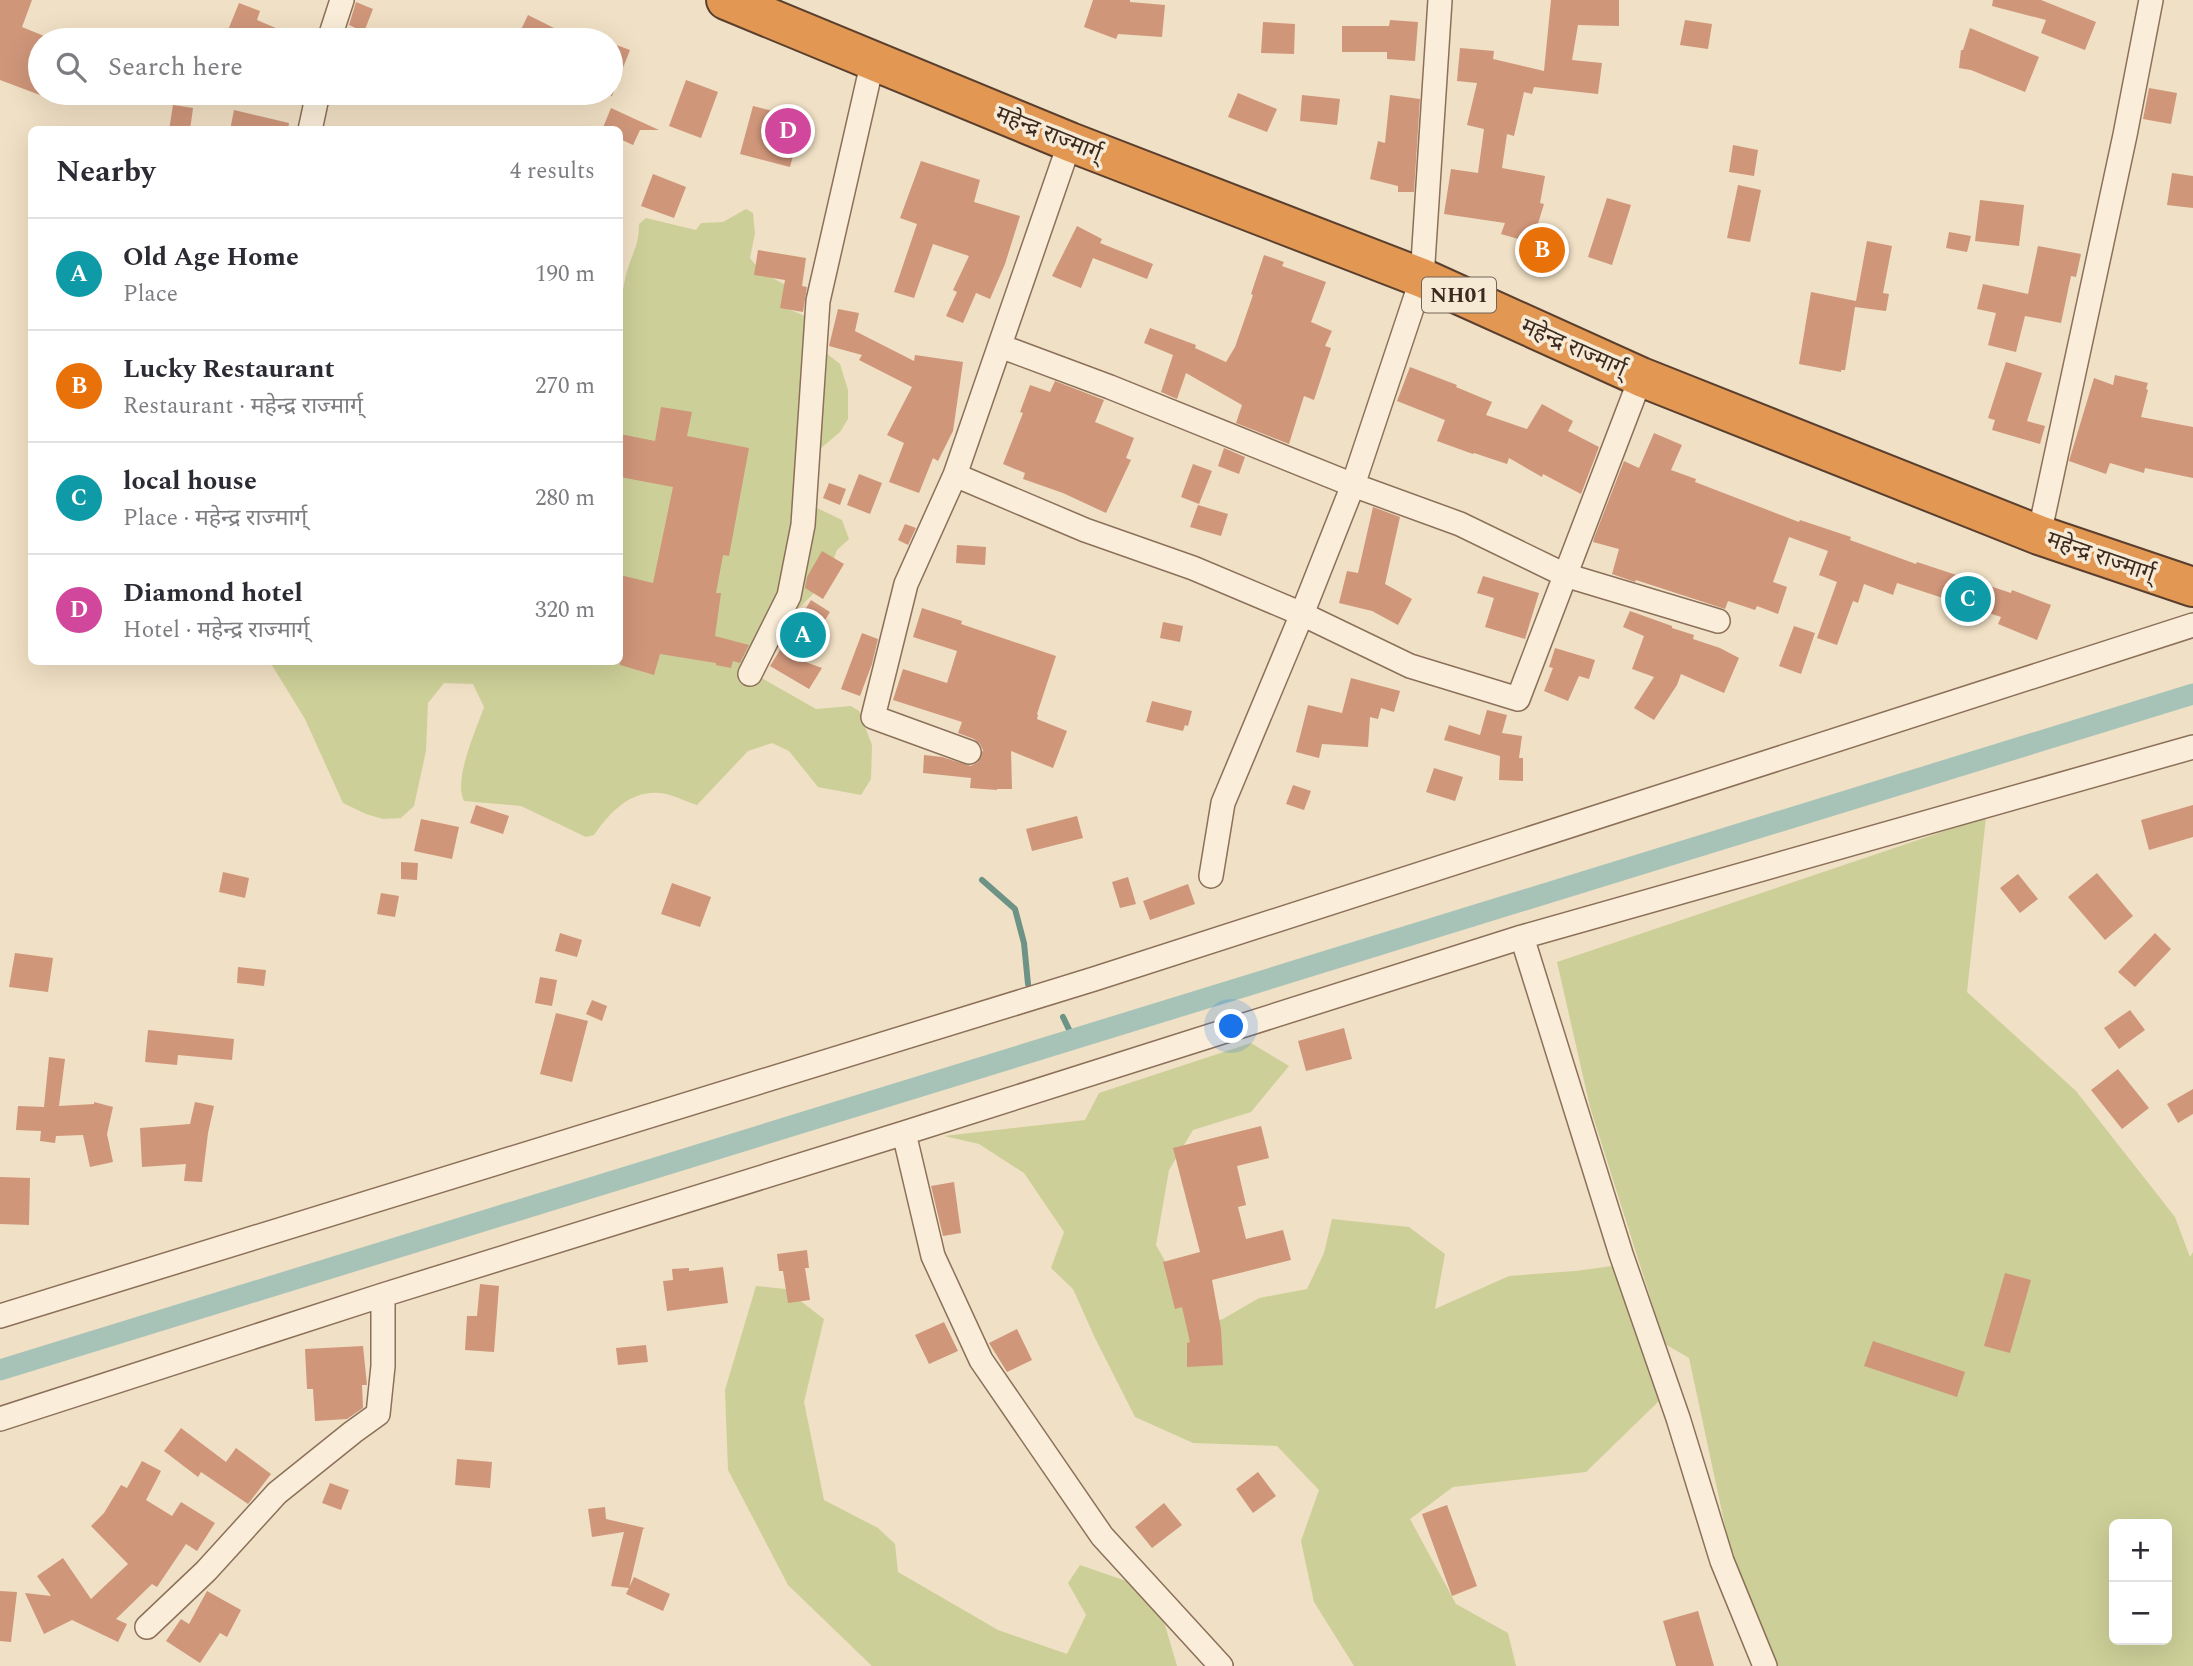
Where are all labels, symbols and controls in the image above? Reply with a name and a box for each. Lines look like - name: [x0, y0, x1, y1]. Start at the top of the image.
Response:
- search box: [28, 28, 623, 105]
- text: Search here: [108, 47, 243, 87]
- icon: search: [52, 48, 90, 86]
- street label: महेन्द्र राज्मार्ग्: [990, 97, 1111, 173]
- pin: D: [765, 105, 811, 157]
- text: Nearby: [56, 149, 155, 195]
- text: 4 results: [510, 154, 595, 189]
- pin: B: [1519, 224, 1565, 276]
- text: Old Age Home: [123, 237, 299, 277]
- text: A: [70, 257, 88, 292]
- text: 190 m: [535, 257, 595, 292]
- text: Place: [123, 277, 178, 312]
- road number: NH01: [1422, 278, 1496, 312]
- street label: महेन्द्र राज्मार्ग्: [1515, 310, 1635, 389]
- text: Lucky Restaurant: [123, 349, 335, 389]
- text: B: [71, 369, 87, 404]
- text: 270 m: [535, 369, 595, 404]
- text: Restaurant · महेन्द्र राज्मार्ग्: [123, 389, 363, 424]
- text: local house: [123, 461, 257, 501]
- text: C: [71, 481, 87, 516]
- text: 280 m: [535, 481, 595, 516]
- text: Place · महेन्द्र राज्मार्ग्: [123, 501, 307, 536]
- street label: महेन्द्र राज्मार्ग्: [2042, 523, 2163, 594]
- text: Diamond hotel: [123, 573, 303, 613]
- pin: C: [1945, 573, 1991, 625]
- text: D: [70, 593, 88, 628]
- text: 320 m: [535, 593, 595, 628]
- pin: A: [780, 609, 826, 661]
- text: Hotel · महेन्द्र राज्मार्ग्: [123, 613, 310, 648]
- your location: [1214, 1009, 1248, 1043]
- map controls: [2109, 1519, 2172, 1645]
- button: +: [2109, 1519, 2172, 1582]
- button: −: [2109, 1582, 2172, 1645]

